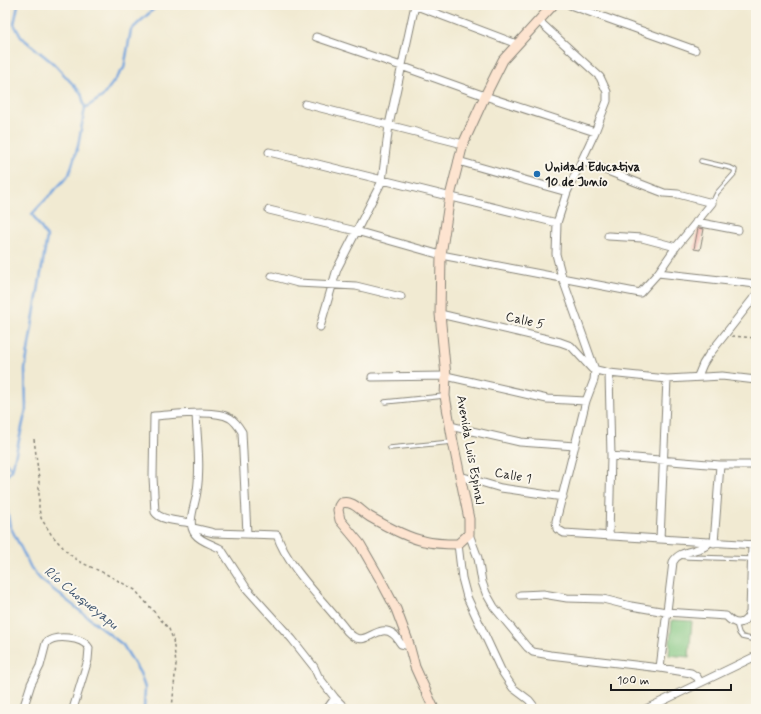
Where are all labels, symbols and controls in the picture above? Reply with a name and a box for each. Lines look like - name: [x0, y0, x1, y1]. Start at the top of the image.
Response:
- place label: Unidad Educativa 10 de Junio: [545, 159, 640, 191]
- marker: Unidad Educativa 10 de Junio: [532, 169, 542, 179]
- street label: Calle 5: [504, 308, 546, 334]
- street label: Avenida Luis Espinal: [452, 394, 488, 506]
- street label: Calle 1: [493, 464, 533, 488]
- water label: Río Choqueyapu: [40, 562, 122, 634]
- scale bar: [611, 666, 731, 692]
- text: 100 m: [617, 673, 649, 689]

